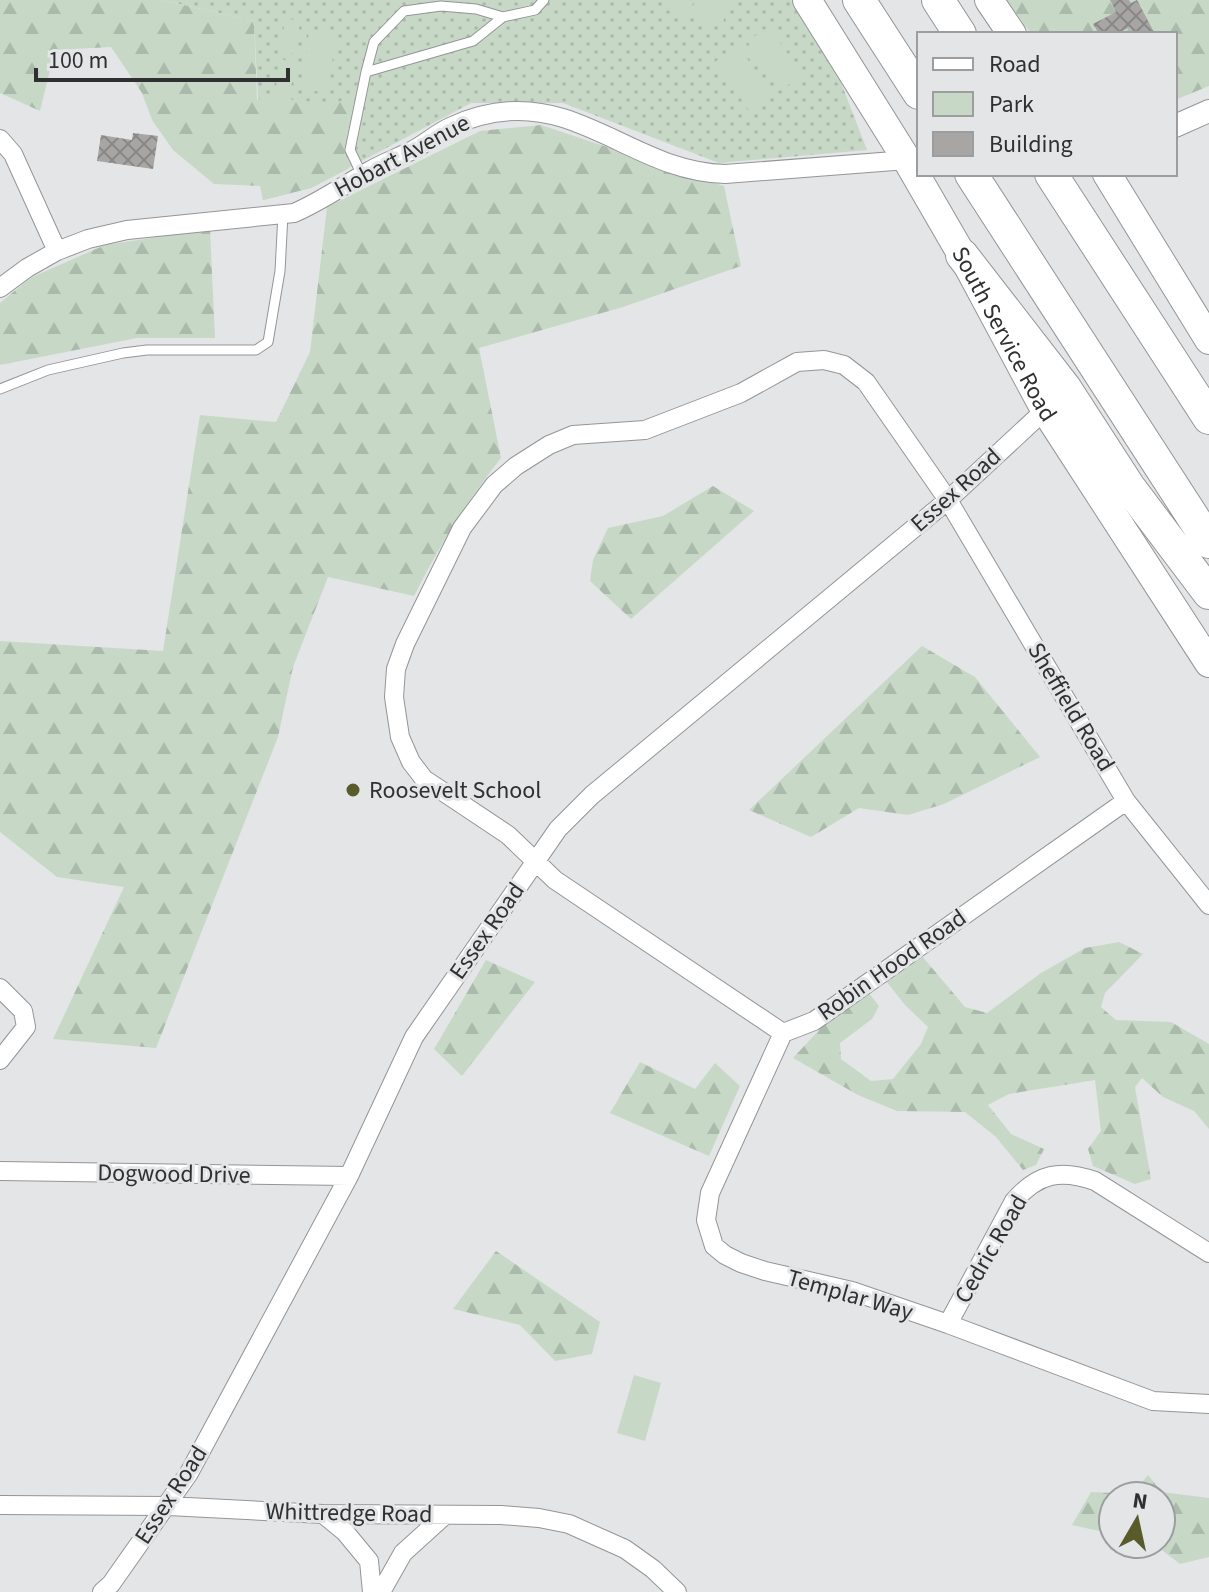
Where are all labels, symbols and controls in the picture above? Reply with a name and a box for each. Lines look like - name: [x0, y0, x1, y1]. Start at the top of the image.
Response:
- scale bar: [36, 32, 288, 82]
- legend: [917, 32, 1177, 176]
- text: 100 m: [48, 43, 108, 78]
- text: Road: [989, 47, 1041, 82]
- text: Park: [989, 87, 1034, 122]
- street label: Hobart Avenue: [328, 106, 476, 206]
- text: Building: [989, 127, 1073, 162]
- street label: South Service Road: [943, 240, 1066, 429]
- street label: Essex Road: [903, 440, 1009, 540]
- street label: Sheffield Road: [1019, 636, 1123, 778]
- place label: Roosevelt School: [369, 773, 541, 808]
- marker: Roosevelt School: [344, 781, 362, 799]
- street label: Essex Road: [441, 875, 533, 987]
- street label: Robin Hood Road: [810, 901, 974, 1029]
- street label: Dogwood Drive: [97, 1155, 251, 1193]
- street label: Cedric Road: [946, 1188, 1036, 1310]
- street label: Templar Way: [783, 1260, 917, 1330]
- street label: Essex Road: [126, 1439, 216, 1551]
- north arrow: [1097, 1480, 1177, 1560]
- text: N: [1130, 1484, 1150, 1518]
- street label: Whittredge Road: [265, 1494, 433, 1532]

